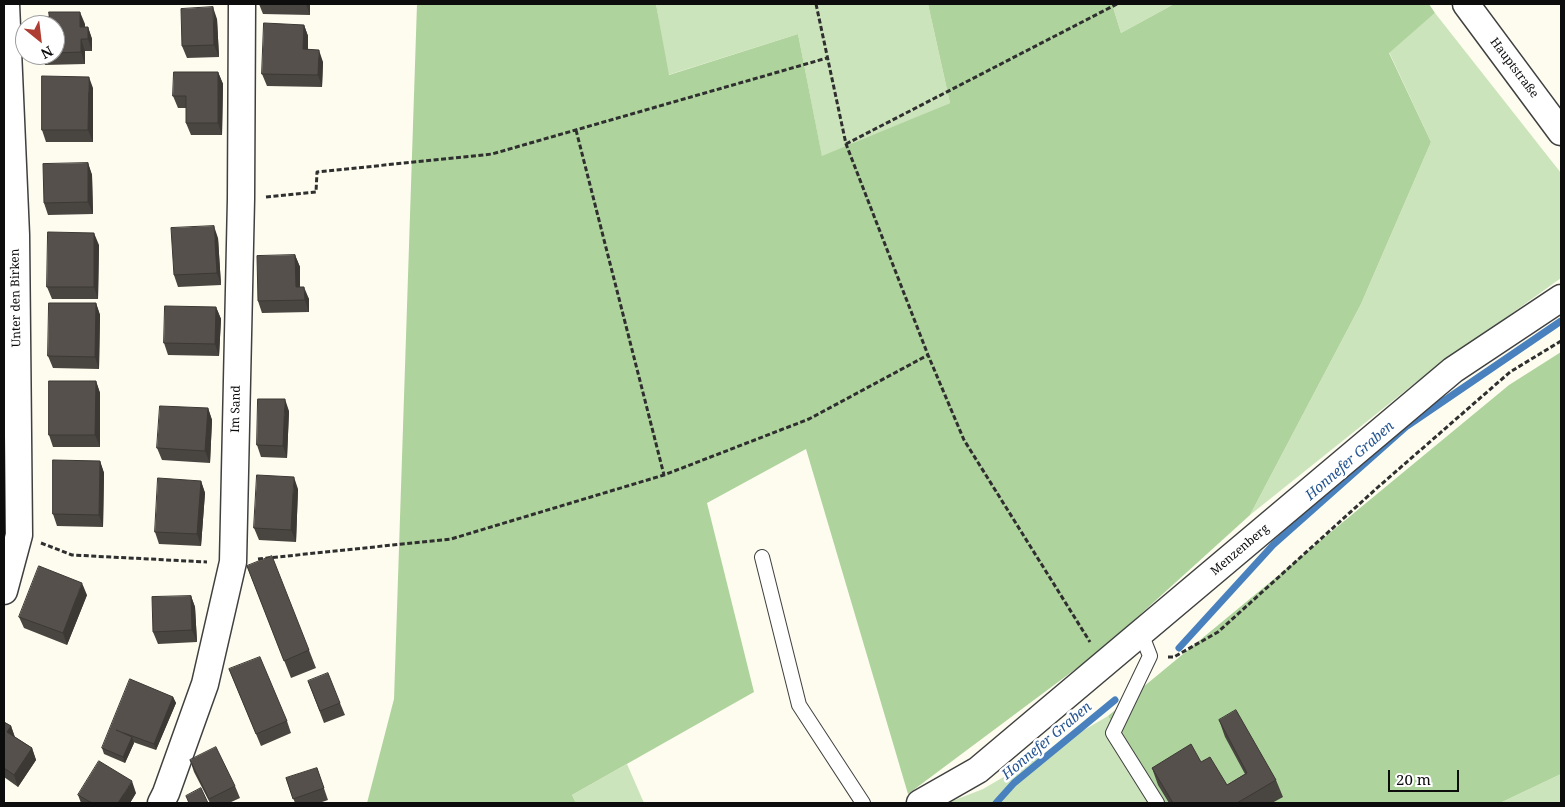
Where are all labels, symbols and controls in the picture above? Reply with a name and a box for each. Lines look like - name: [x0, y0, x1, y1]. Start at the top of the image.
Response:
- north arrow: [15, 15, 65, 65]
- street label: Hauptstraße: [1487, 35, 1541, 101]
- text: N: [38, 42, 56, 64]
- street label: Unter den Birken: [8, 249, 24, 347]
- street label: Im Sand: [228, 385, 244, 433]
- water label: Honnefer Graben: [1302, 418, 1398, 504]
- street label: Menzenberg: [1208, 521, 1272, 579]
- water label: Honnefer Graben: [999, 699, 1095, 783]
- scale bar: [1390, 760, 1461, 792]
- text: 20 m: [1396, 769, 1431, 789]

